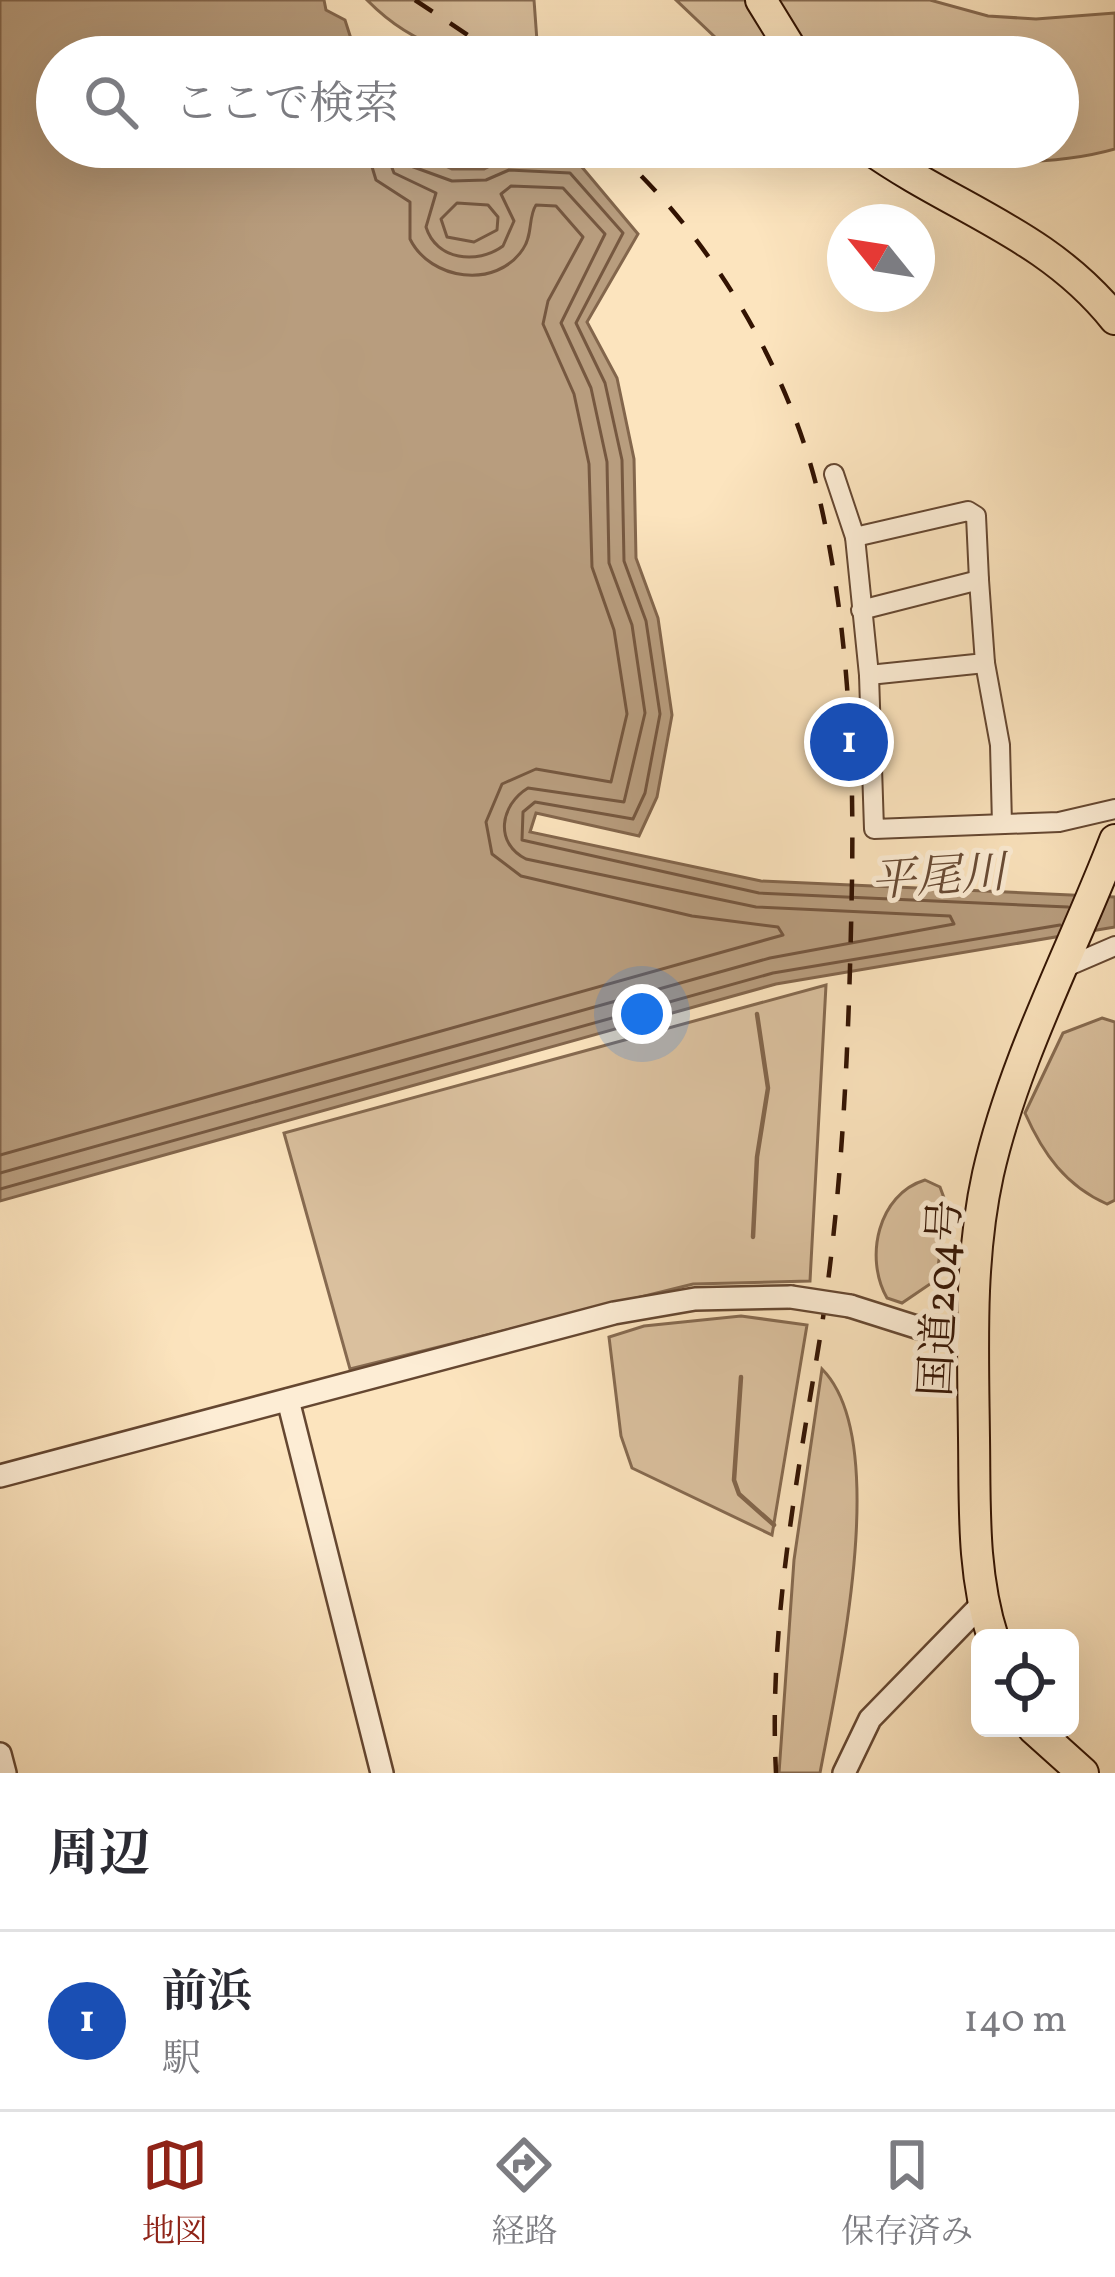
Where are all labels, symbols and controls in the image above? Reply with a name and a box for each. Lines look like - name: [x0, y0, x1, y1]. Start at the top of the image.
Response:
- search box: [36, 36, 1079, 168]
- icon: search: [78, 69, 144, 135]
- text: ここで検索: [174, 75, 399, 138]
- north arrow: [827, 204, 935, 312]
- pin: 1: [810, 697, 888, 787]
- water label: 平尾川: [869, 843, 1013, 916]
- your location: [612, 984, 672, 1044]
- street label: 国道204号: [909, 1198, 978, 1398]
- map controls: [971, 1629, 1079, 1737]
- button: locate: [971, 1629, 1079, 1737]
- text: 周辺: [48, 1821, 150, 1892]
- text: 前浜: [162, 1963, 252, 2026]
- text: 1: [79, 1994, 95, 2048]
- text: 140 m: [964, 1994, 1067, 2048]
- text: 駅: [162, 2034, 201, 2088]
- tab: 地図: [142, 2132, 208, 2257]
- tab: 経路: [491, 2132, 557, 2257]
- tab: 保存済み: [841, 2132, 973, 2257]

